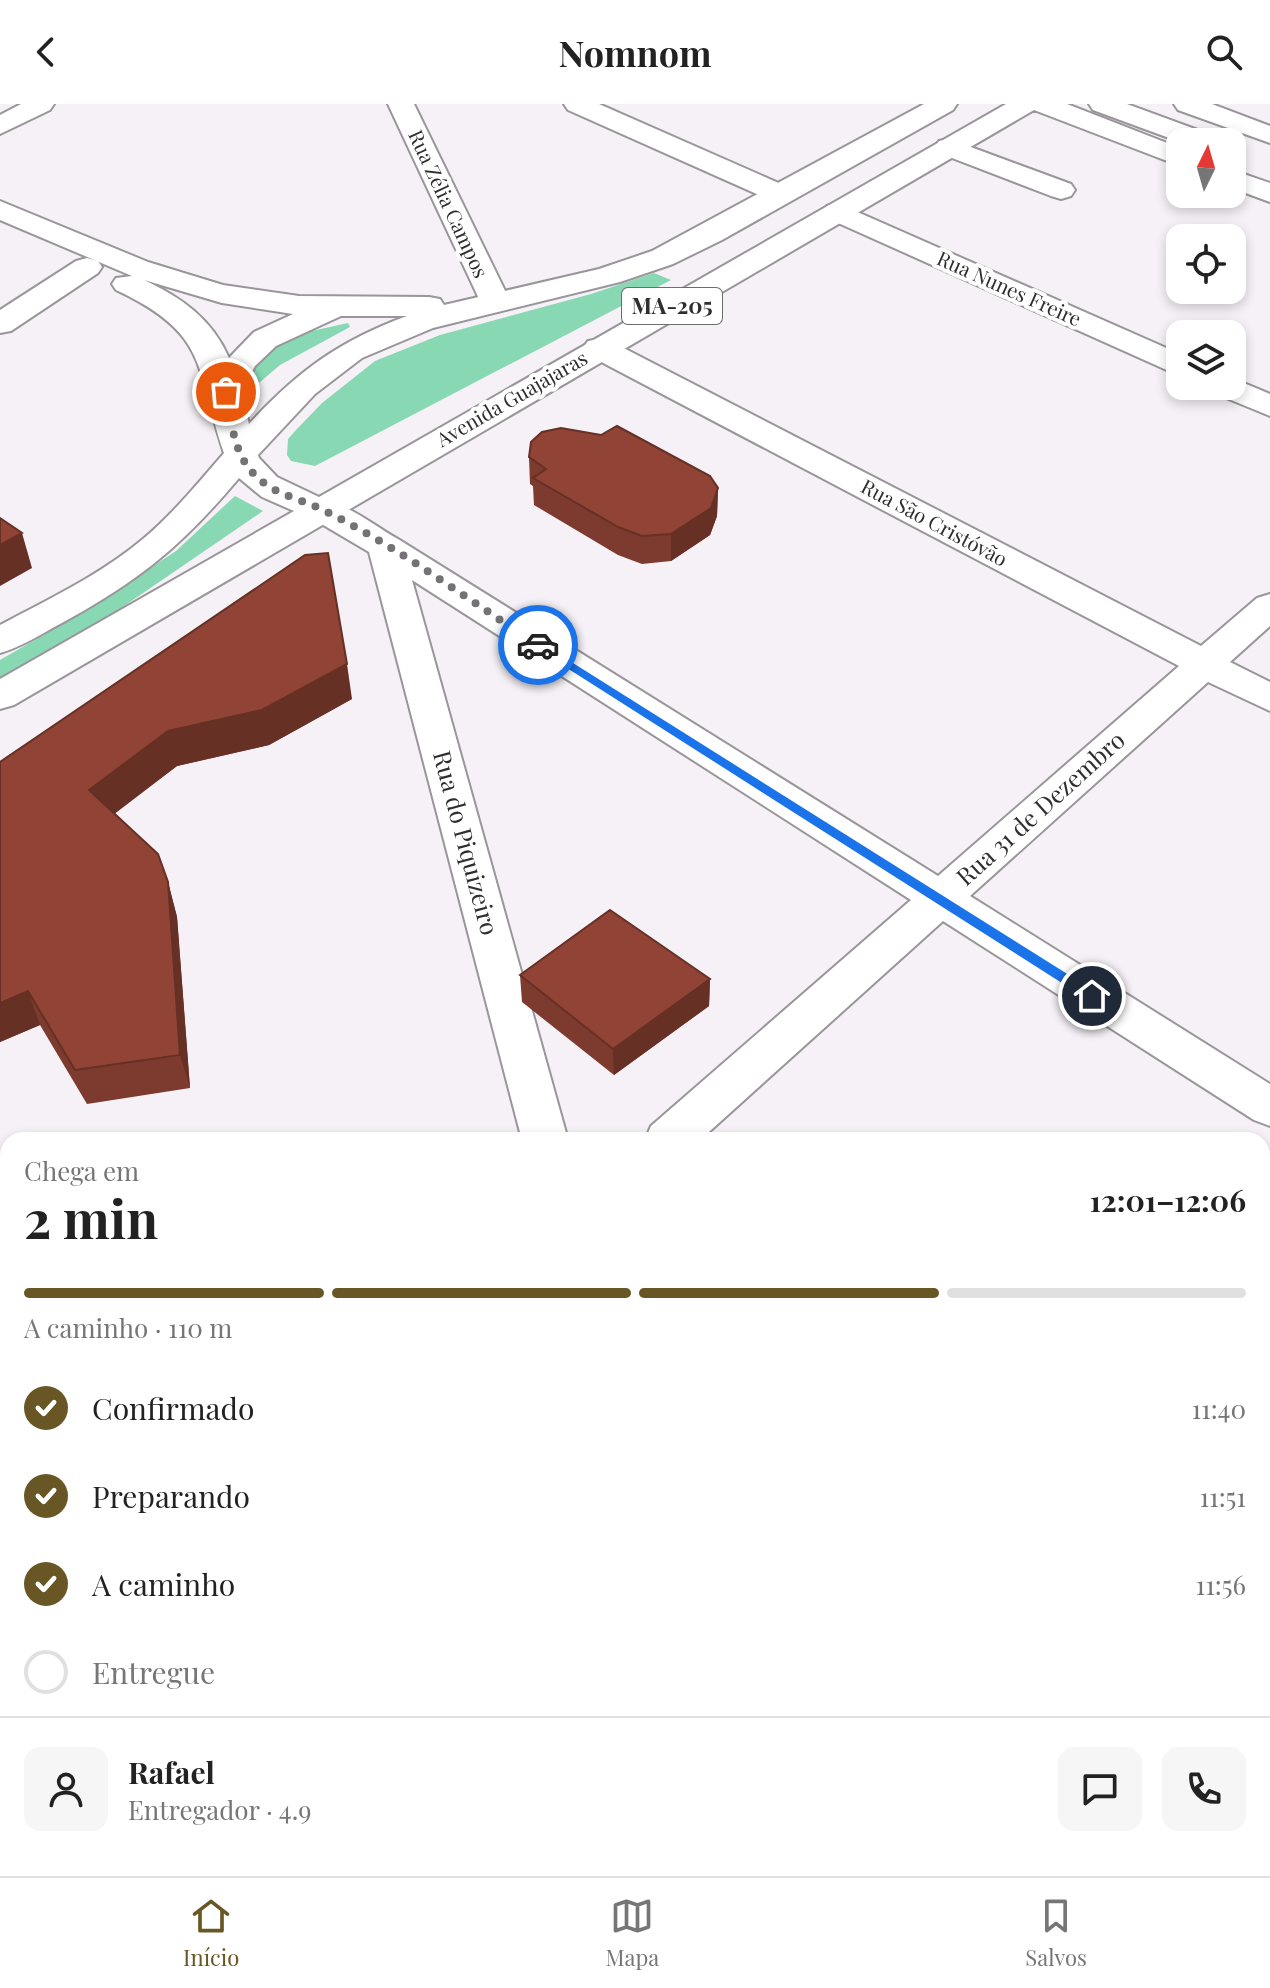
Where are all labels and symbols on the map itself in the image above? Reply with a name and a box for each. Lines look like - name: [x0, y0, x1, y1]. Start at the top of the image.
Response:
- street label: Rua Zélia Campos: [403, 125, 496, 282]
- north arrow: [1166, 128, 1246, 208]
- street label: Rua Nunes Freire: [933, 244, 1086, 332]
- road number: MA-205: [622, 288, 722, 324]
- street label: Avenida Guajajaras: [430, 343, 592, 453]
- pin: [192, 358, 260, 426]
- street label: Rua São Cristóvão: [857, 472, 1013, 572]
- courier: [498, 605, 578, 685]
- street label: Rua 31 de Dezembro: [949, 723, 1131, 892]
- street label: Rua do Piquizeiro: [427, 747, 507, 938]
- pin: [1058, 962, 1126, 1030]

